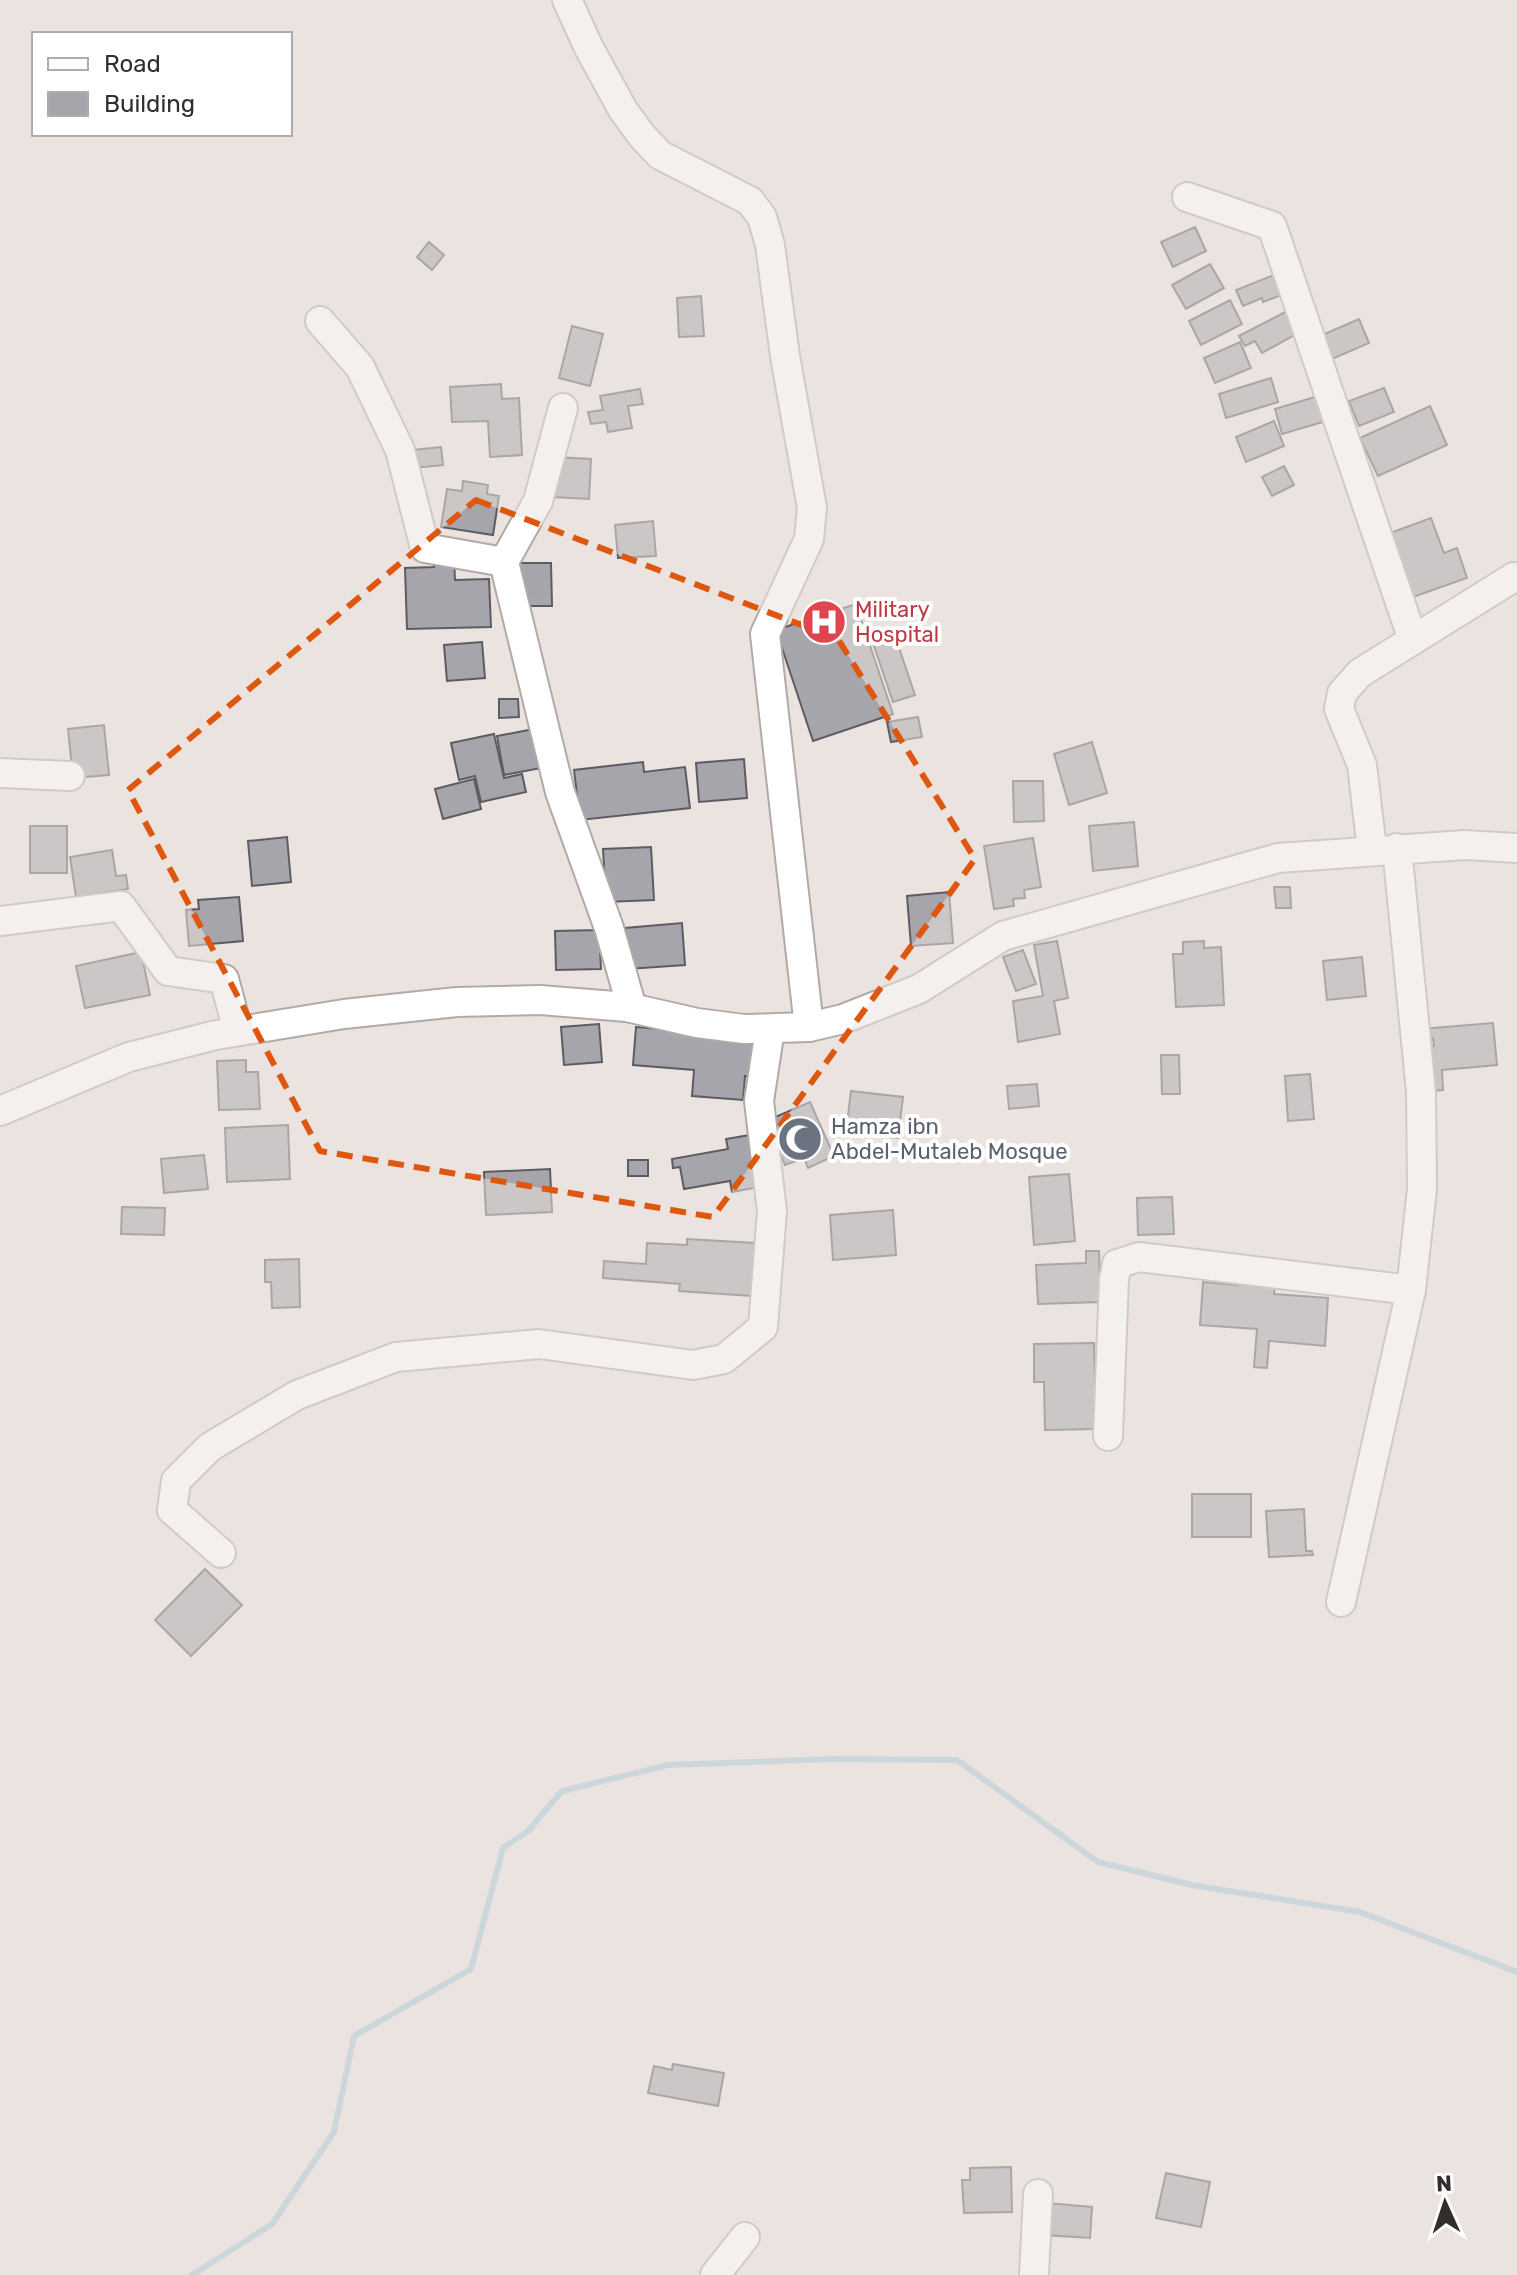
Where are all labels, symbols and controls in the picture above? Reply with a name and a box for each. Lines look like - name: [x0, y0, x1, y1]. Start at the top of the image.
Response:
- legend: [32, 32, 292, 136]
- text: Road: [104, 50, 161, 78]
- text: Building: [104, 90, 195, 118]
- place label: Military Hospital: [855, 596, 939, 648]
- hospital icon: Military Hospital: [800, 598, 848, 646]
- place label: Hamza ibn Abdel-Mutaleb Mosque: [831, 1113, 1068, 1165]
- mosque icon: Hamza ibn Abdel-Mutaleb Mosque: [776, 1115, 824, 1163]
- north arrow: [1405, 2163, 1485, 2243]
- text: N: [1435, 2170, 1453, 2197]

